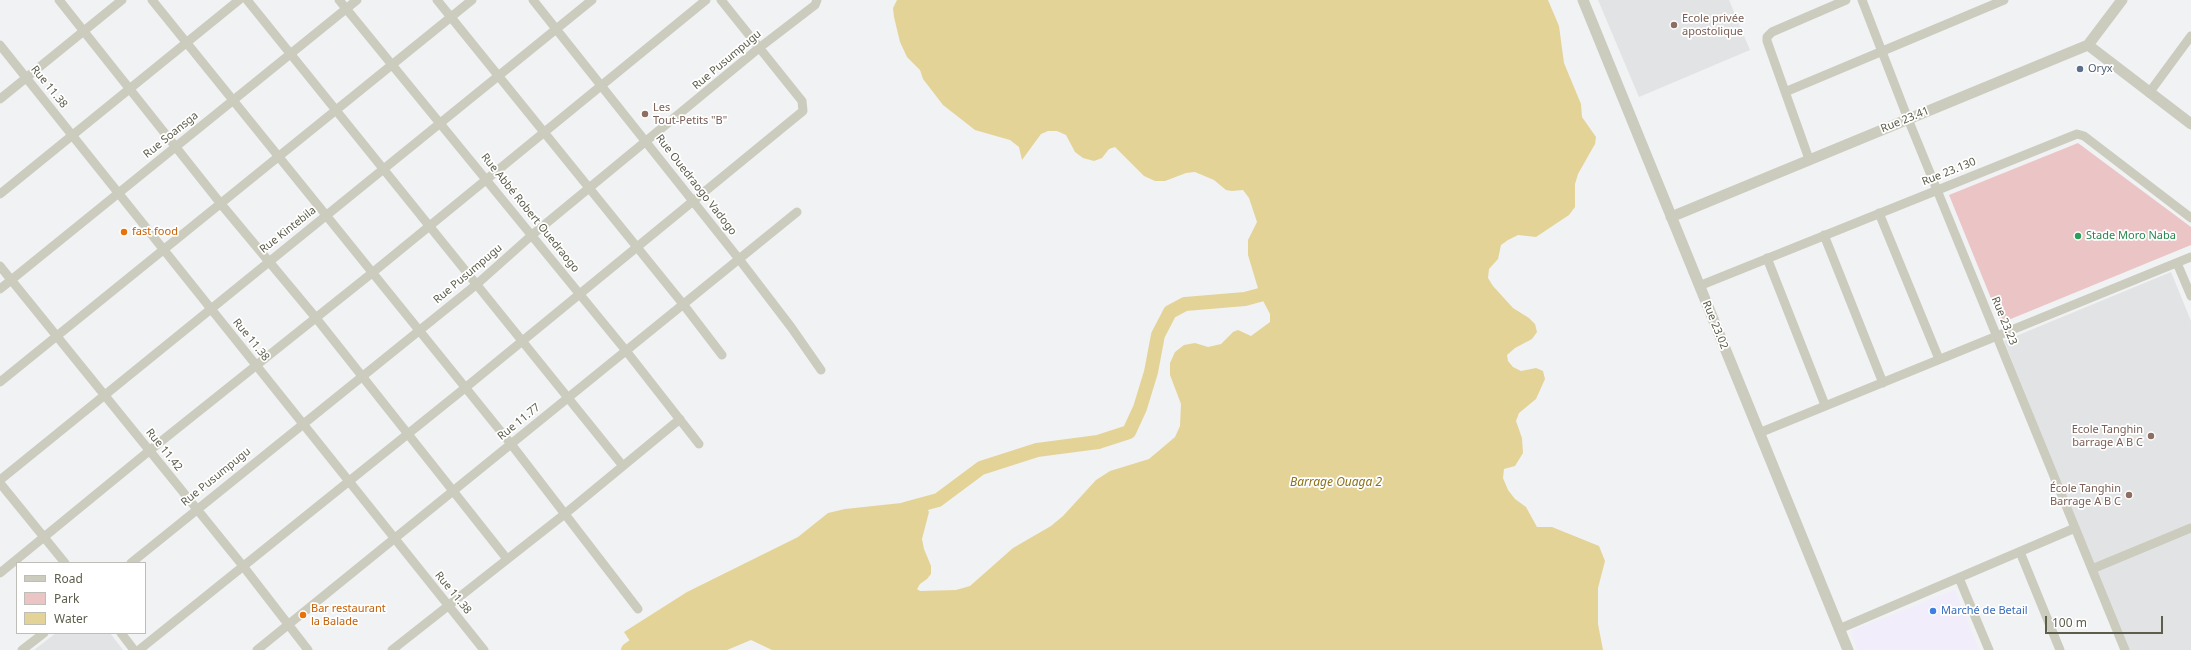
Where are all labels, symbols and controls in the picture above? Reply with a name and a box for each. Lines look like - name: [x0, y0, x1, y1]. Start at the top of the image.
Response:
- place label: Ecole privée apostolique: [1682, 12, 1744, 38]
- marker: Ecole privée apostolique: [1669, 20, 1679, 30]
- street label: Rue Pusumpugu: [690, 27, 764, 93]
- place label: Oryx: [2088, 62, 2113, 76]
- street label: Rue 11.38: [28, 63, 70, 111]
- marker: Oryx: [2075, 64, 2085, 74]
- place label: Les Tout-Petits "B": [653, 101, 727, 127]
- street label: Rue 23.41: [1879, 104, 1931, 136]
- street label: Rue Soansga: [141, 109, 201, 161]
- marker: Les Tout-Petits "B": [640, 109, 650, 119]
- street label: Rue Ouedraogo Vadogo: [653, 132, 739, 238]
- street label: Rue Abbé Robert Ouedraogo: [478, 151, 582, 275]
- street label: Rue 23.130: [1920, 155, 1978, 189]
- street label: Rue Kintebila: [257, 204, 319, 256]
- place label: fast food: [132, 225, 178, 239]
- marker: fast food: [119, 227, 129, 237]
- place label: Stade Moro Naba: [2086, 229, 2176, 243]
- marker: Stade Moro Naba: [2073, 231, 2083, 241]
- street label: Rue Pusumpugu: [431, 241, 505, 307]
- street label: Rue 23.23: [1988, 295, 2020, 347]
- street label: Rue 23.02: [1699, 299, 1731, 351]
- street label: Rue 11.38: [230, 316, 272, 364]
- street label: Rue 11.77: [495, 401, 543, 443]
- place label: Ecole Tanghin barrage A B C: [2072, 423, 2143, 449]
- street label: Rue 11.42: [143, 426, 185, 474]
- marker: Ecole Tanghin barrage A B C: [2146, 431, 2156, 441]
- street label: Rue Pusumpugu: [179, 445, 253, 509]
- water label: Barrage Ouaga 2: [1290, 476, 1382, 490]
- place label: École Tanghin Barrage A B C: [2050, 482, 2121, 508]
- marker: École Tanghin Barrage A B C: [2124, 490, 2134, 500]
- legend: [16, 562, 146, 634]
- street label: Rue 11.38: [432, 569, 474, 617]
- text: Road: [54, 570, 83, 587]
- text: Park: [54, 590, 79, 607]
- place label: Bar restaurant la Balade: [311, 602, 386, 628]
- place label: Marché de Betail: [1941, 604, 2028, 618]
- marker: Marché de Betail: [1928, 606, 1938, 616]
- scale bar: [2047, 608, 2165, 634]
- text: Water: [54, 610, 88, 627]
- marker: Bar restaurant la Balade: [298, 610, 308, 620]
- text: 100 m: [2052, 614, 2087, 631]

